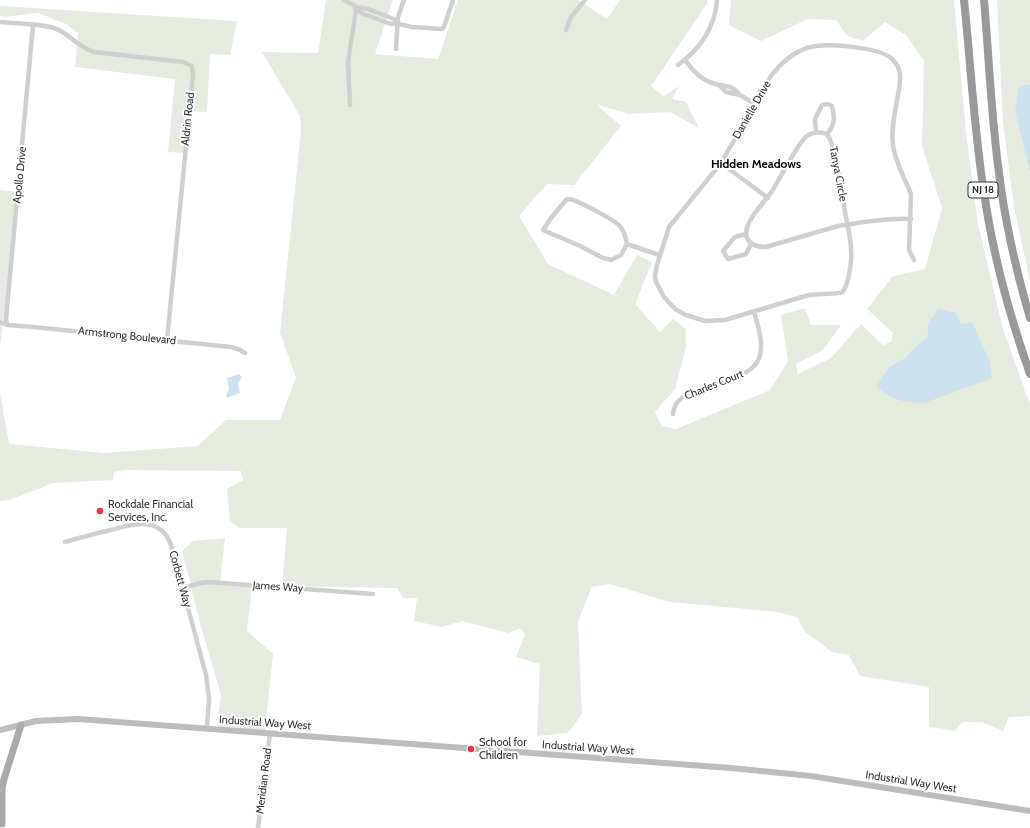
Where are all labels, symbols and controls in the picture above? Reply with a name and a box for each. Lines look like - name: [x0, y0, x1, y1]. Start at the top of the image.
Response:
- street label: Danielle Drive: [730, 78, 774, 142]
- street label: Aldrin Road: [179, 92, 197, 146]
- street label: Tanya Circle: [826, 145, 850, 203]
- street label: Apollo Drive: [10, 146, 30, 204]
- district label: Hidden Meadows: [711, 157, 801, 171]
- road number: NJ 18: [968, 182, 998, 198]
- street label: Armstrong Boulevard: [77, 324, 177, 348]
- street label: Charles Court: [683, 367, 745, 403]
- place label: Rockdale Financial Services, Inc.: [108, 498, 193, 524]
- marker: Rockdale Financial Services, Inc.: [95, 506, 105, 516]
- street label: Corbett Way: [166, 549, 194, 609]
- street label: James Way: [252, 579, 304, 595]
- street label: Industrial Way West: [219, 713, 311, 733]
- place label: School for Children: [479, 736, 527, 762]
- street label: Industrial Way West: [542, 738, 634, 758]
- marker: School for Children: [466, 744, 476, 754]
- street label: Meridian Road: [253, 747, 275, 815]
- street label: Industrial Way West: [864, 768, 958, 796]

